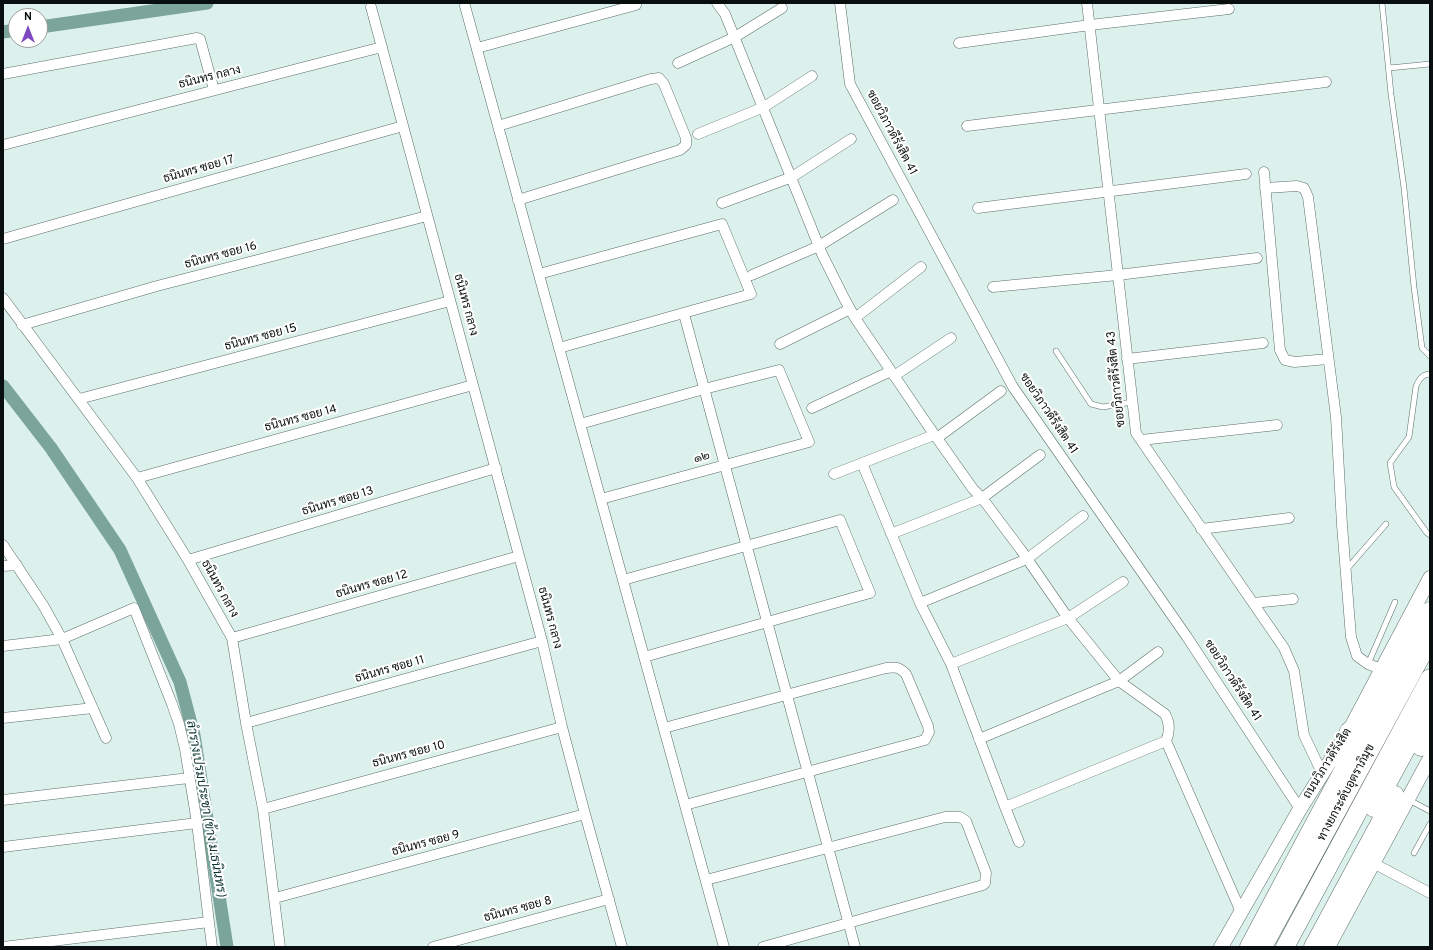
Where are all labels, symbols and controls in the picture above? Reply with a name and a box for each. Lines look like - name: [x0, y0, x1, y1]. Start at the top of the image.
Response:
- north arrow: [8, 8, 48, 48]
- text: N: [24, 10, 32, 24]
- street label: ธนินทร กลาง: [177, 63, 243, 93]
- street label: ซอยวิภาวดีรังสิต 41: [863, 88, 919, 178]
- street label: ธนินทร ซอย 17: [162, 153, 236, 187]
- street label: ธนินทร ซอย 16: [183, 239, 259, 273]
- street label: ธนินทร กลาง: [450, 272, 480, 338]
- street label: ธนินทร ซอย 15: [223, 321, 299, 355]
- street label: ซอยวิภาวดีรังสิต 43: [1105, 330, 1129, 428]
- street label: ซอยวิภาวดีรังสิต 41: [1016, 371, 1080, 457]
- street label: ธนินทร ซอย 14: [263, 402, 339, 436]
- street label: ๑๒: [692, 449, 712, 467]
- street label: ธนินทร ซอย 13: [300, 484, 376, 520]
- street label: ธนินทร กลาง: [197, 558, 241, 620]
- street label: ธนินทร ซอย 12: [334, 568, 410, 602]
- street label: ธนินทร กลาง: [534, 585, 564, 651]
- street label: ซอยวิภาวดีรังสิต 41: [1200, 638, 1264, 724]
- street label: ธนินทร ซอย 11: [354, 653, 426, 687]
- water label: ลำรางเปรมประชา (ข้าง ม.ธนินทร): [182, 719, 228, 899]
- street label: ถนนวิภาวดีรังสิต: [1301, 726, 1355, 802]
- street label: ธนินทร ซอย 10: [371, 738, 447, 772]
- street label: ทางยกระดับอุตราภิมุข: [1315, 742, 1379, 844]
- street label: ธนินทร ซอย 9: [391, 828, 461, 860]
- street label: ธนินทร ซอย 8: [482, 894, 554, 926]

